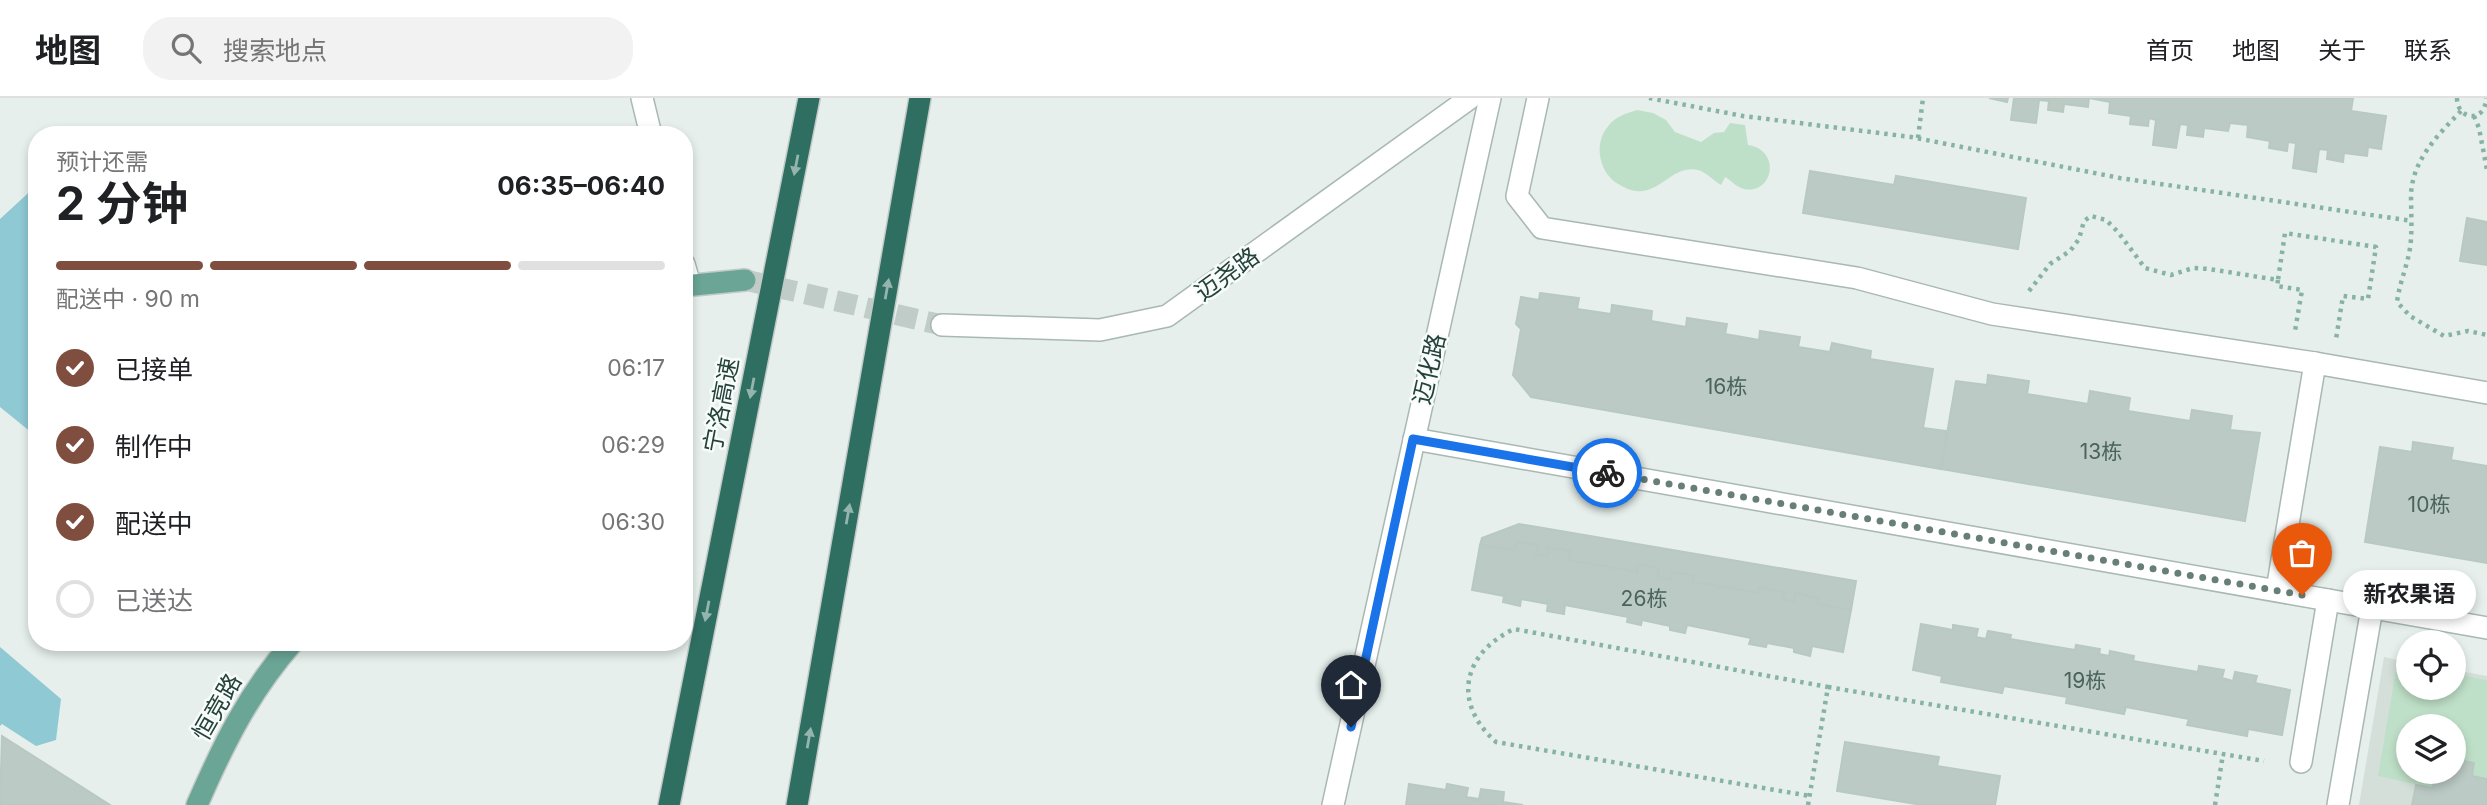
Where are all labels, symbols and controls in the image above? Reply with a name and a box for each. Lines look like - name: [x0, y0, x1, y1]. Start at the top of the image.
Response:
- search box: [143, 17, 633, 80]
- icon: search: [167, 29, 205, 67]
- text: 地图: [35, 30, 101, 70]
- text: 搜索地点: [223, 35, 327, 66]
- text: 首页: [2146, 36, 2194, 65]
- text: 地图: [2232, 36, 2280, 65]
- text: 关于: [2318, 36, 2366, 65]
- text: 联系: [2404, 36, 2452, 65]
- text: 预计还需: [56, 148, 148, 176]
- one-way arrow: [790, 154, 801, 176]
- text: 06:35–06:40: [497, 170, 665, 201]
- text: 2 分钟: [56, 175, 188, 231]
- street label: 迈尧路: [1189, 241, 1265, 307]
- one-way arrow: [882, 278, 893, 300]
- text: 配送中 · 90 m: [56, 285, 200, 313]
- street label: 迈化路: [1407, 331, 1451, 407]
- icon: check: [56, 349, 94, 387]
- text: 已接单: [115, 354, 193, 385]
- text: 06:17: [607, 354, 665, 382]
- street label: 宁洛高速: [698, 355, 744, 455]
- house number: 16栋: [1705, 374, 1747, 399]
- one-way arrow: [746, 377, 757, 399]
- icon: check: [56, 426, 94, 464]
- text: 制作中: [115, 431, 193, 462]
- text: 06:29: [601, 431, 665, 459]
- courier: [1572, 438, 1642, 508]
- house number: 13栋: [2080, 439, 2122, 464]
- icon: bike: [1588, 454, 1626, 492]
- house number: 10栋: [2408, 492, 2450, 517]
- icon: check: [56, 503, 94, 541]
- one-way arrow: [843, 503, 854, 525]
- text: 配送中: [115, 508, 193, 539]
- text: 06:30: [601, 508, 665, 536]
- pin: [2272, 523, 2332, 595]
- icon: bag: [2283, 534, 2321, 572]
- callout: 新农果语: [2344, 570, 2477, 620]
- text: 新农果语: [2364, 580, 2456, 608]
- text: 已送达: [115, 585, 193, 616]
- house number: 26栋: [1621, 586, 1667, 611]
- one-way arrow: [702, 600, 713, 622]
- map controls: [2396, 630, 2466, 784]
- button: locate: [2396, 630, 2466, 700]
- pin: [1321, 655, 1381, 727]
- icon: home: [1332, 666, 1370, 704]
- house number: 19栋: [2064, 668, 2106, 693]
- street label: 恒竞路: [186, 669, 248, 745]
- button: layers: [2396, 714, 2466, 784]
- one-way arrow: [804, 727, 815, 749]

